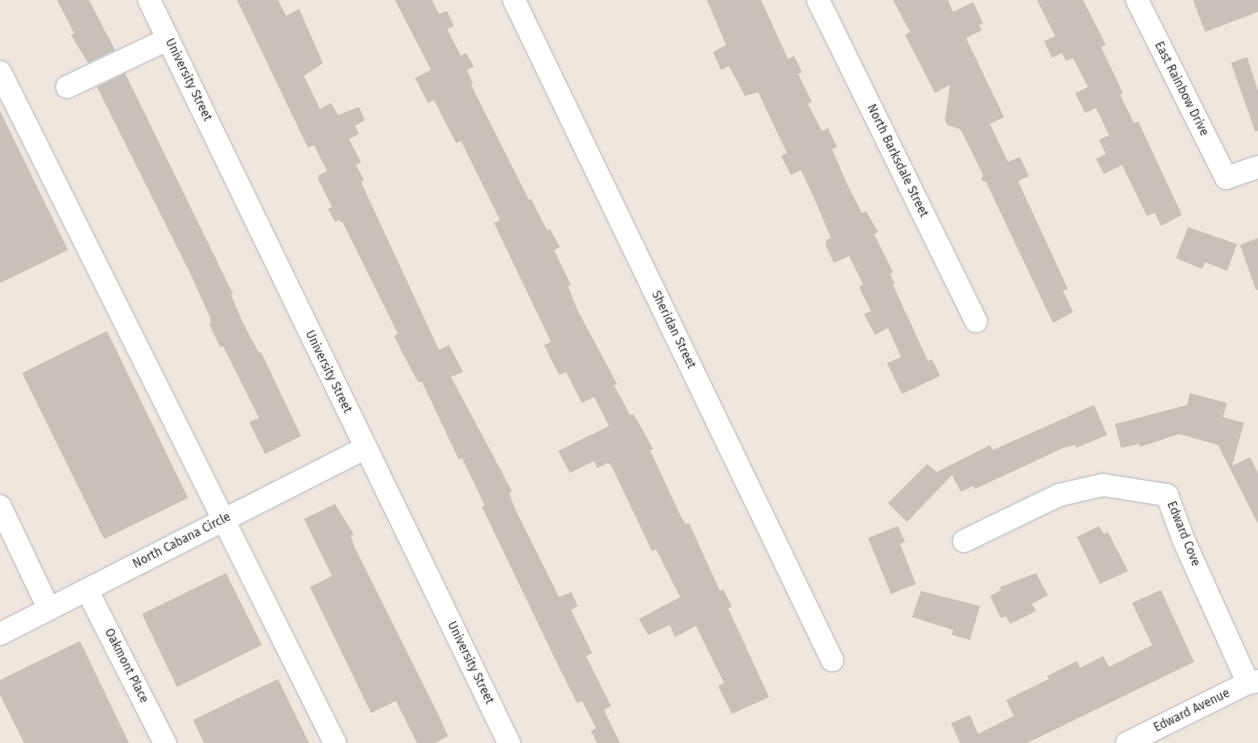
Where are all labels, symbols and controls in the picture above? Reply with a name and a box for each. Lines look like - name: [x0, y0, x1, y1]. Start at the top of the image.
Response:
- street label: University Street: [162, 36, 214, 124]
- street label: East Rainbow Drive: [1151, 39, 1211, 139]
- street label: North Barksdale Street: [863, 102, 931, 220]
- street label: Sheridan Street: [648, 289, 698, 371]
- street label: University Street: [302, 328, 354, 416]
- street label: Edward Cove: [1163, 499, 1203, 569]
- street label: North Cabana Circle: [131, 510, 233, 572]
- street label: University Street: [444, 619, 496, 707]
- street label: Oakmont Place: [101, 626, 151, 706]
- street label: Edward Avenue: [1152, 686, 1232, 736]

